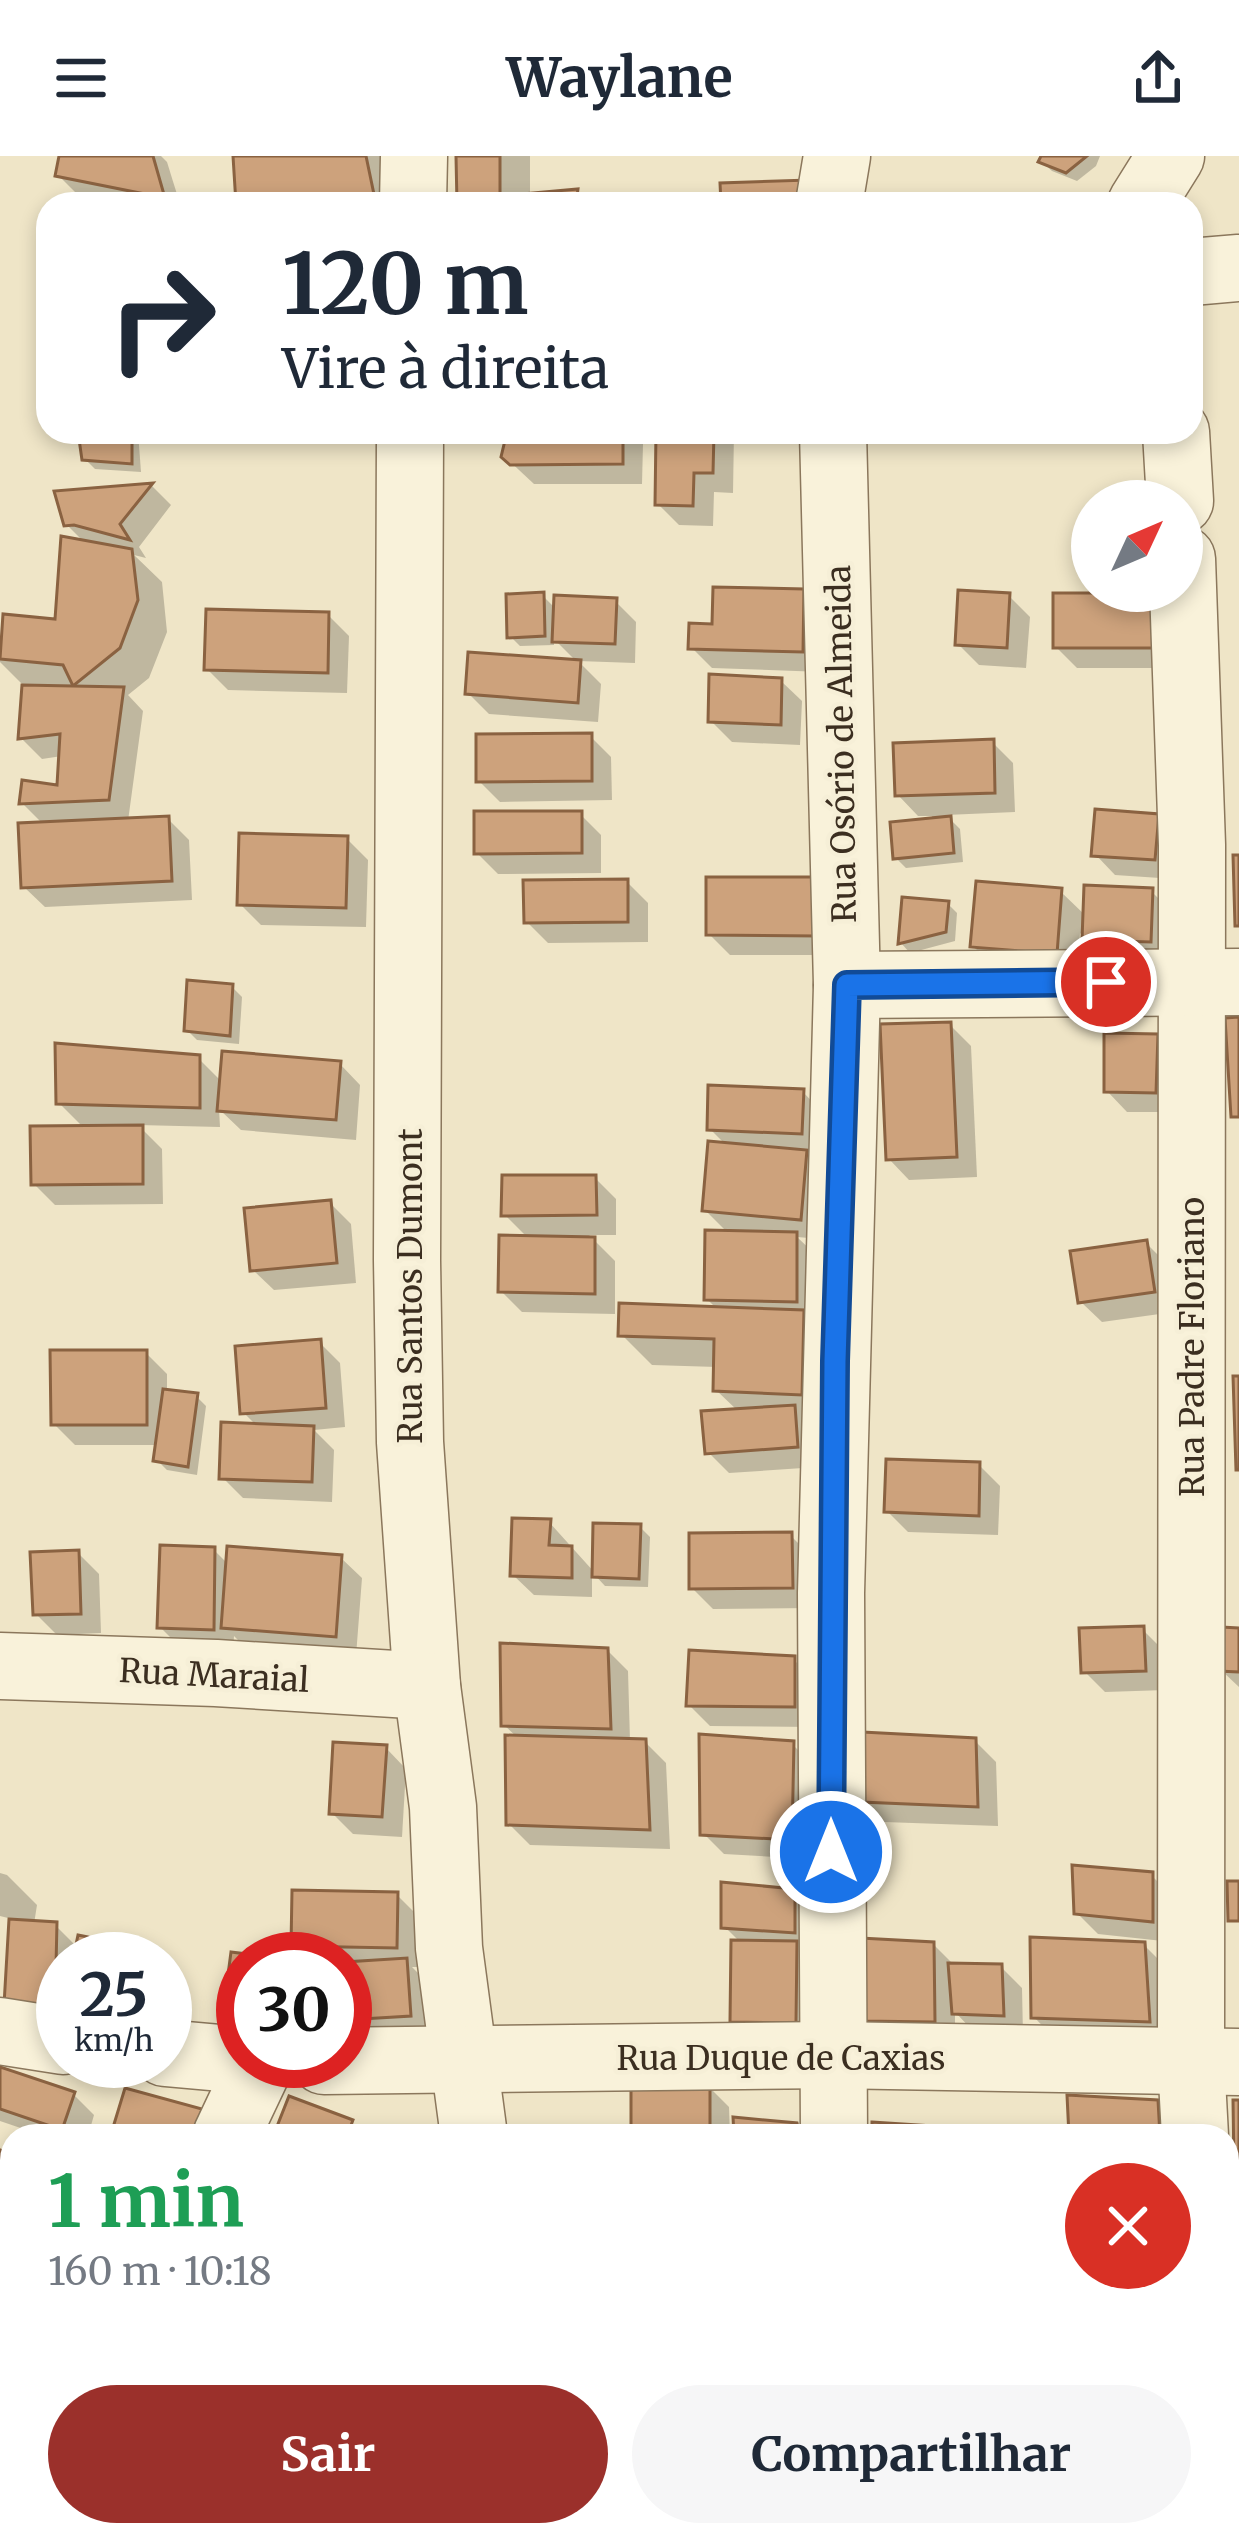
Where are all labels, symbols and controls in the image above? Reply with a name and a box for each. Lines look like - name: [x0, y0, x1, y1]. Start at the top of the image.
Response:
- text: Waylane: [506, 44, 733, 112]
- icon: menu: [48, 45, 114, 111]
- icon: share: [1125, 45, 1191, 111]
- text: 120 m: [282, 231, 529, 337]
- icon: right: [84, 240, 240, 396]
- text: Vire à direita: [282, 335, 609, 403]
- north arrow: [1071, 480, 1203, 612]
- map controls: [1071, 480, 1203, 612]
- street label: Rua Osório de Almeida: [818, 565, 865, 923]
- pin: [1055, 931, 1157, 1033]
- icon: arrive: [1073, 949, 1139, 1015]
- street label: Rua Santos Dumont: [390, 1128, 431, 1444]
- street label: Rua Padre Floriano: [1172, 1197, 1213, 1497]
- street label: Rua Maraial: [118, 1650, 310, 1701]
- position arrow: [768, 1789, 894, 1915]
- speed limit sign: 30: [216, 1932, 372, 2088]
- text: 25: [80, 1957, 148, 2032]
- text: km/h: [74, 2021, 154, 2059]
- street label: Rua Duque de Caxias: [617, 2038, 945, 2079]
- text: 1 min: [48, 2156, 244, 2247]
- button: close: [1065, 2163, 1191, 2289]
- text: 160 m · 10:18: [48, 2247, 272, 2296]
- button: Sair: [48, 2385, 608, 2523]
- button: Compartilhar: [632, 2385, 1191, 2523]

